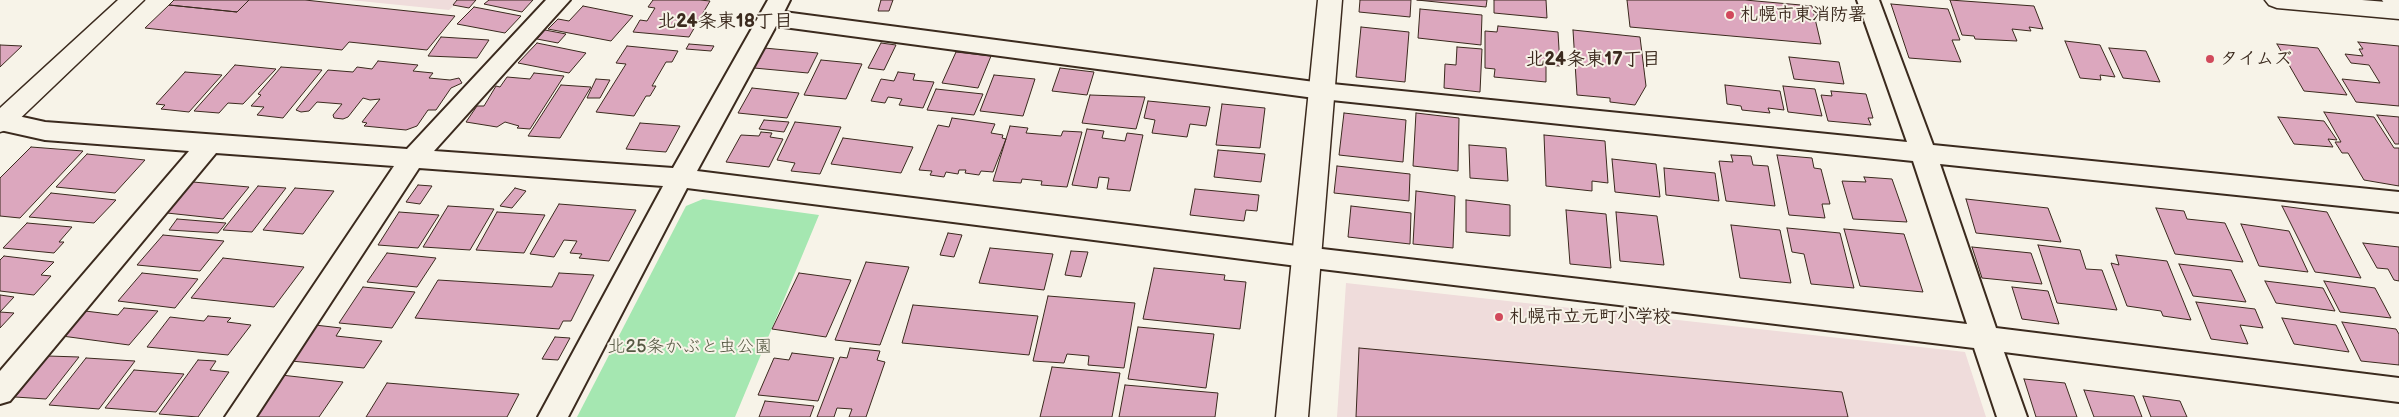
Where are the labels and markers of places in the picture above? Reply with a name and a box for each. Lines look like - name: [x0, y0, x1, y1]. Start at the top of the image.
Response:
- place label: 札幌市東消防署: [1740, 4, 1866, 26]
- marker: 札幌市東消防署: [1724, 9, 1736, 21]
- place label: タイムズ: [2220, 48, 2292, 70]
- marker: タイムズ: [2204, 53, 2216, 65]
- place label: 札幌市立元町小学校: [1509, 306, 1671, 328]
- marker: 札幌市立元町小学校: [1493, 311, 1505, 323]

